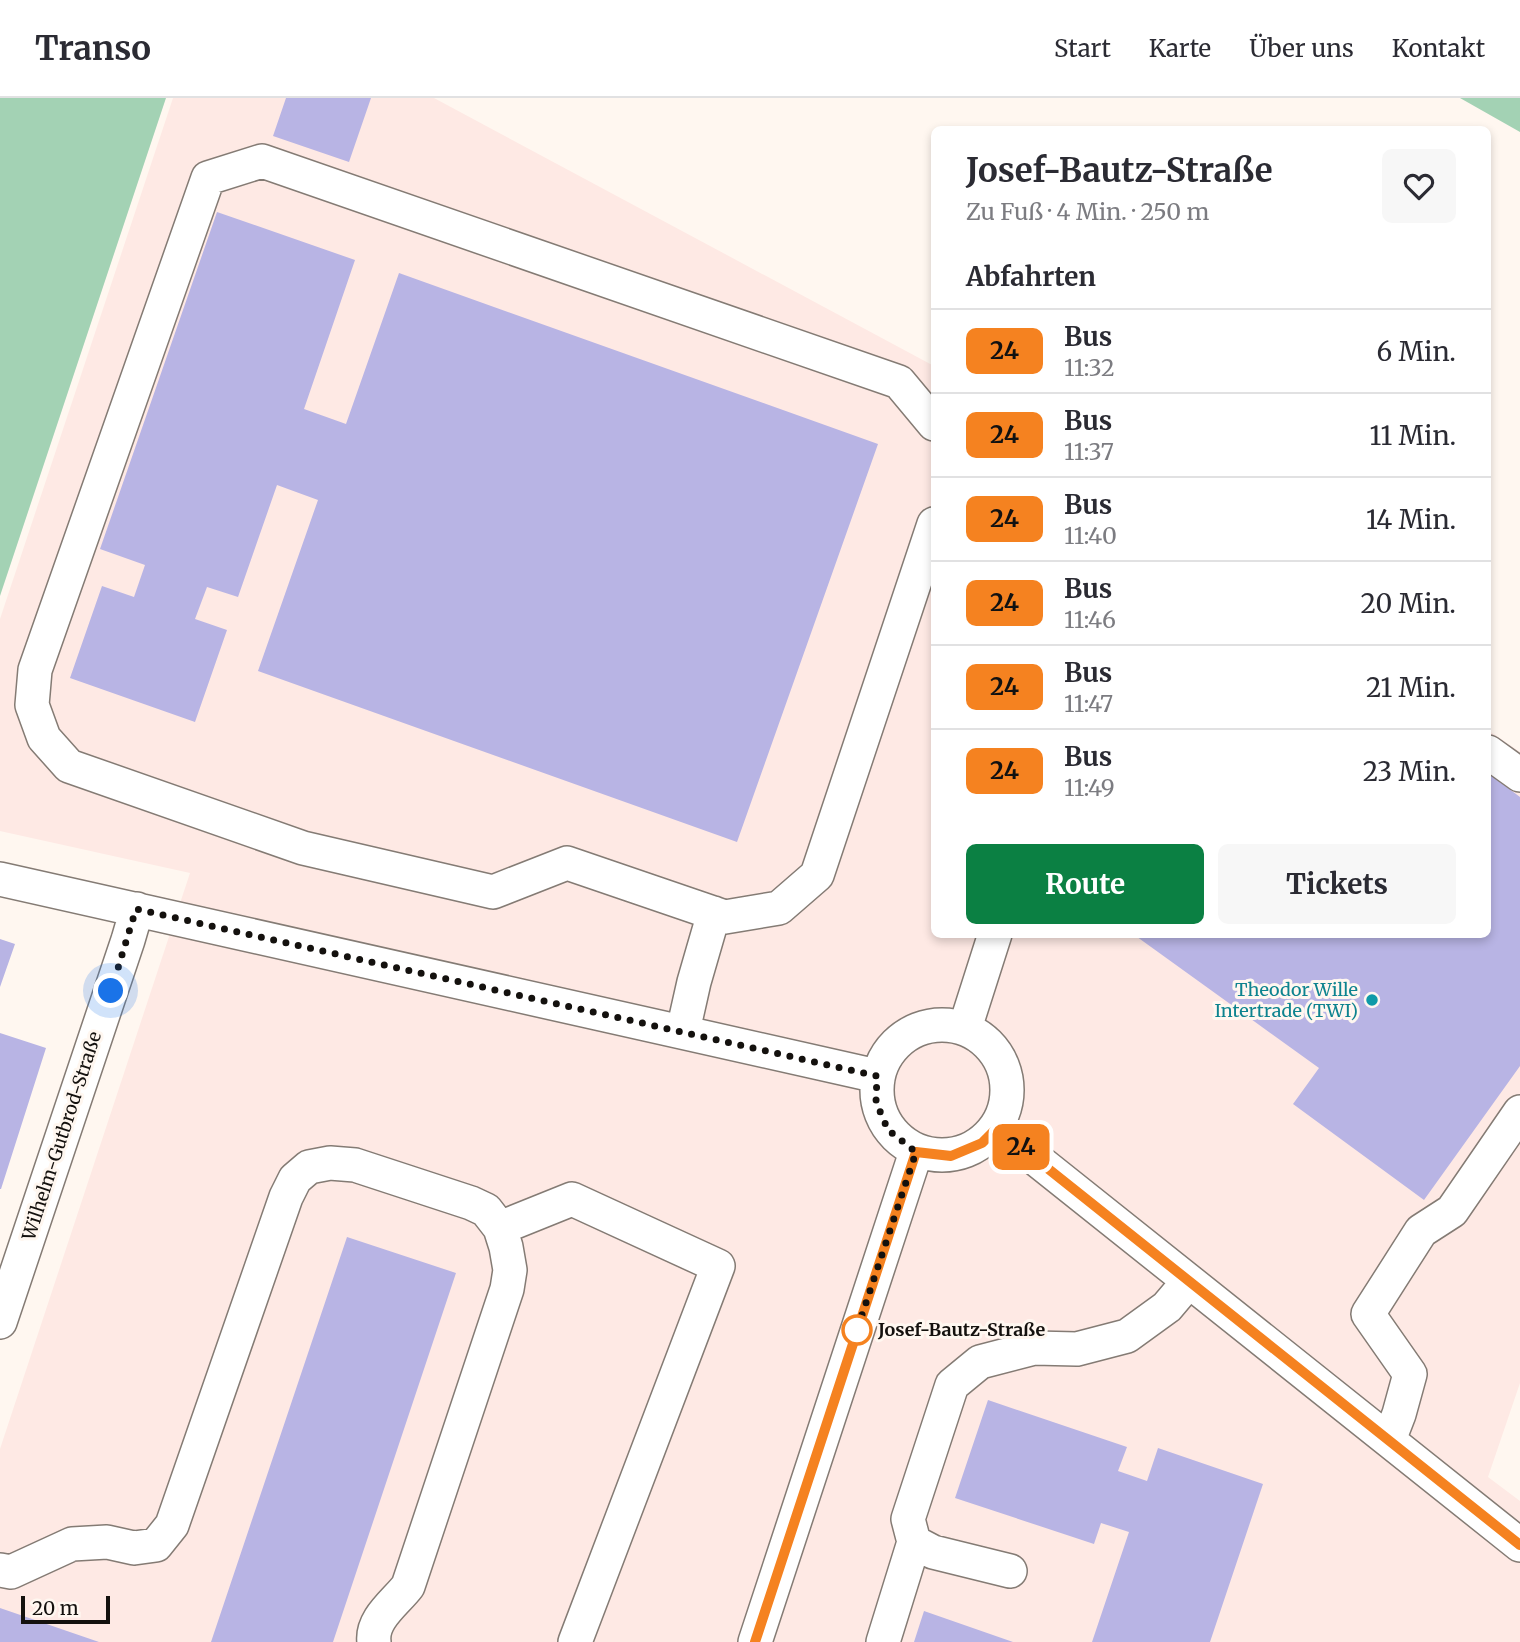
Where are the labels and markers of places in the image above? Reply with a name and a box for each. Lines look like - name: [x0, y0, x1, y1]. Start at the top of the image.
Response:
- place label: Theodor Wille Intertrade (TWI): [1214, 978, 1358, 1022]
- marker: Theodor Wille Intertrade (TWI): [1364, 992, 1380, 1008]
- marker: Josef-Bautz-Straße: [842, 1315, 872, 1345]
- place label: Josef-Bautz-Straße: [877, 1318, 1045, 1341]

